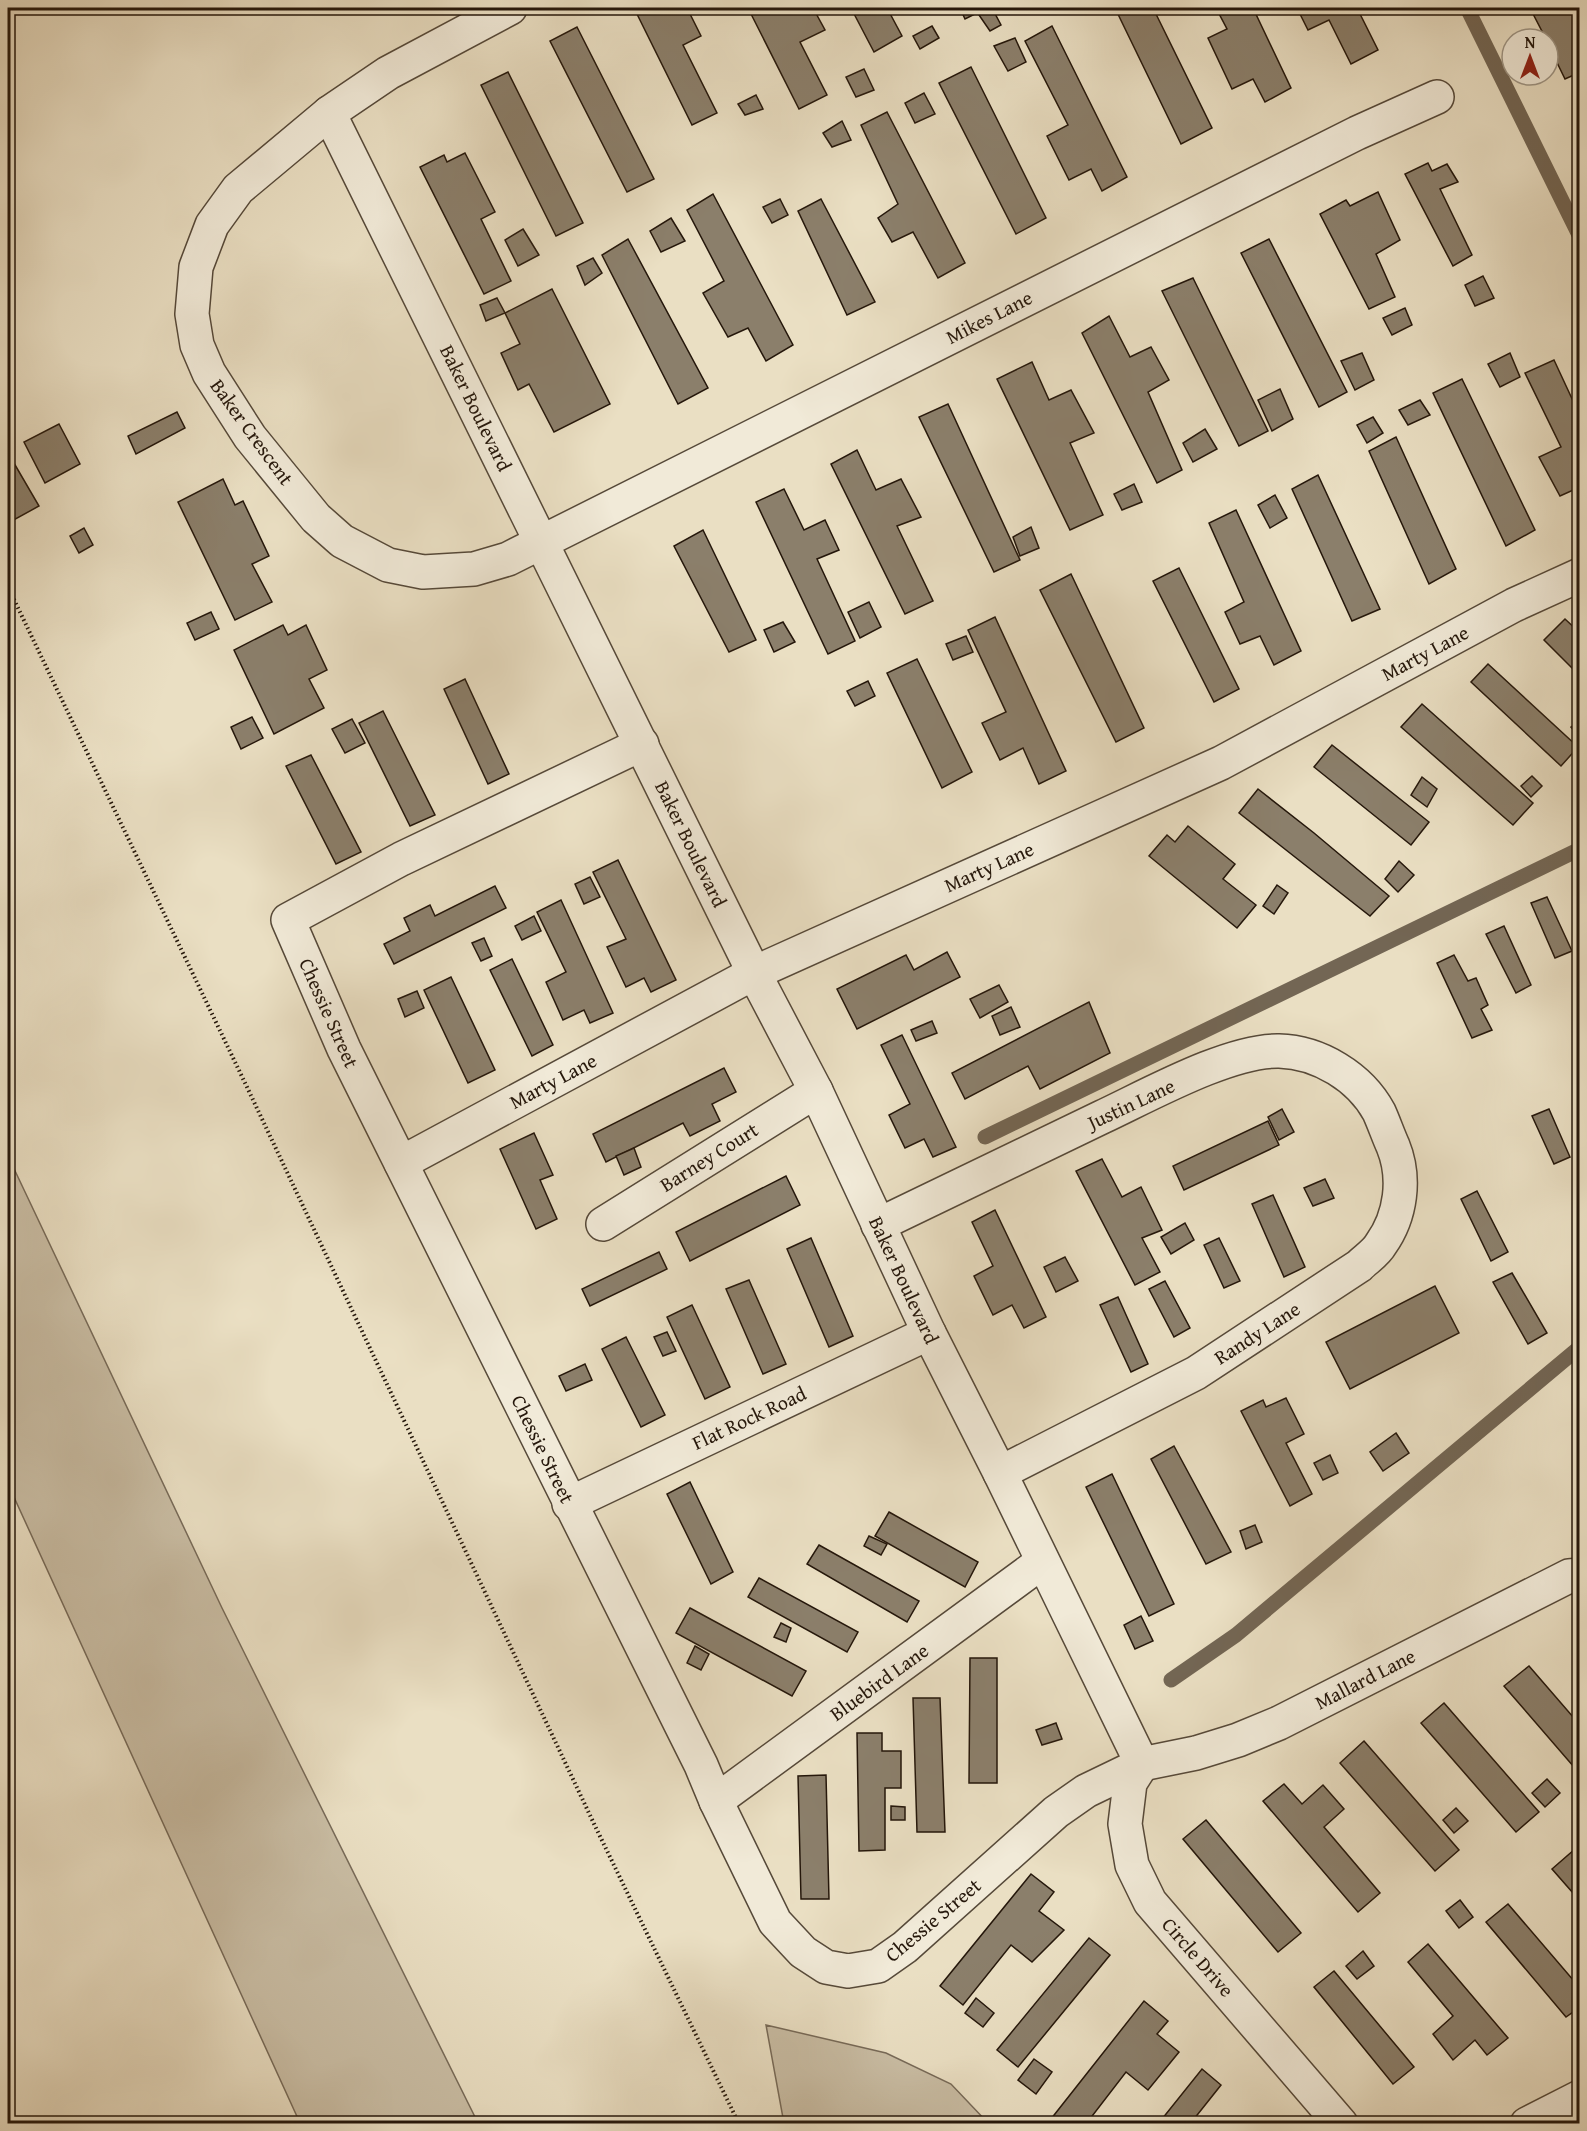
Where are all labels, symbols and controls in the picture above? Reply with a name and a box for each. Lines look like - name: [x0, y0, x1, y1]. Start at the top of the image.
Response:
- north arrow: [1500, 27, 1560, 87]
- text: N: [1525, 30, 1536, 54]
- street label: Mikes Lane: [941, 282, 1037, 351]
- street label: Baker Boulevard: [433, 340, 520, 476]
- street label: Baker Crescent: [204, 373, 301, 491]
- street label: Marty Lane: [1376, 617, 1474, 688]
- street label: Baker Boulevard: [648, 776, 735, 912]
- street label: Marty Lane: [939, 834, 1038, 899]
- street label: Chessie Street: [292, 953, 367, 1072]
- street label: Marty Lane: [504, 1045, 602, 1116]
- street label: Justin Lane: [1080, 1071, 1179, 1138]
- street label: Barney Court: [654, 1115, 764, 1198]
- street label: Baker Boulevard: [862, 1211, 947, 1349]
- street label: Randy Lane: [1208, 1294, 1305, 1371]
- street label: Flat Rock Road: [687, 1378, 811, 1457]
- street label: Chessie Street: [505, 1390, 582, 1508]
- street label: Bluebird Lane: [823, 1636, 934, 1727]
- street label: Mallard Lane: [1309, 1641, 1420, 1716]
- street label: Chessie Street: [878, 1871, 987, 1968]
- street label: Circle Drive: [1156, 1910, 1241, 2003]

